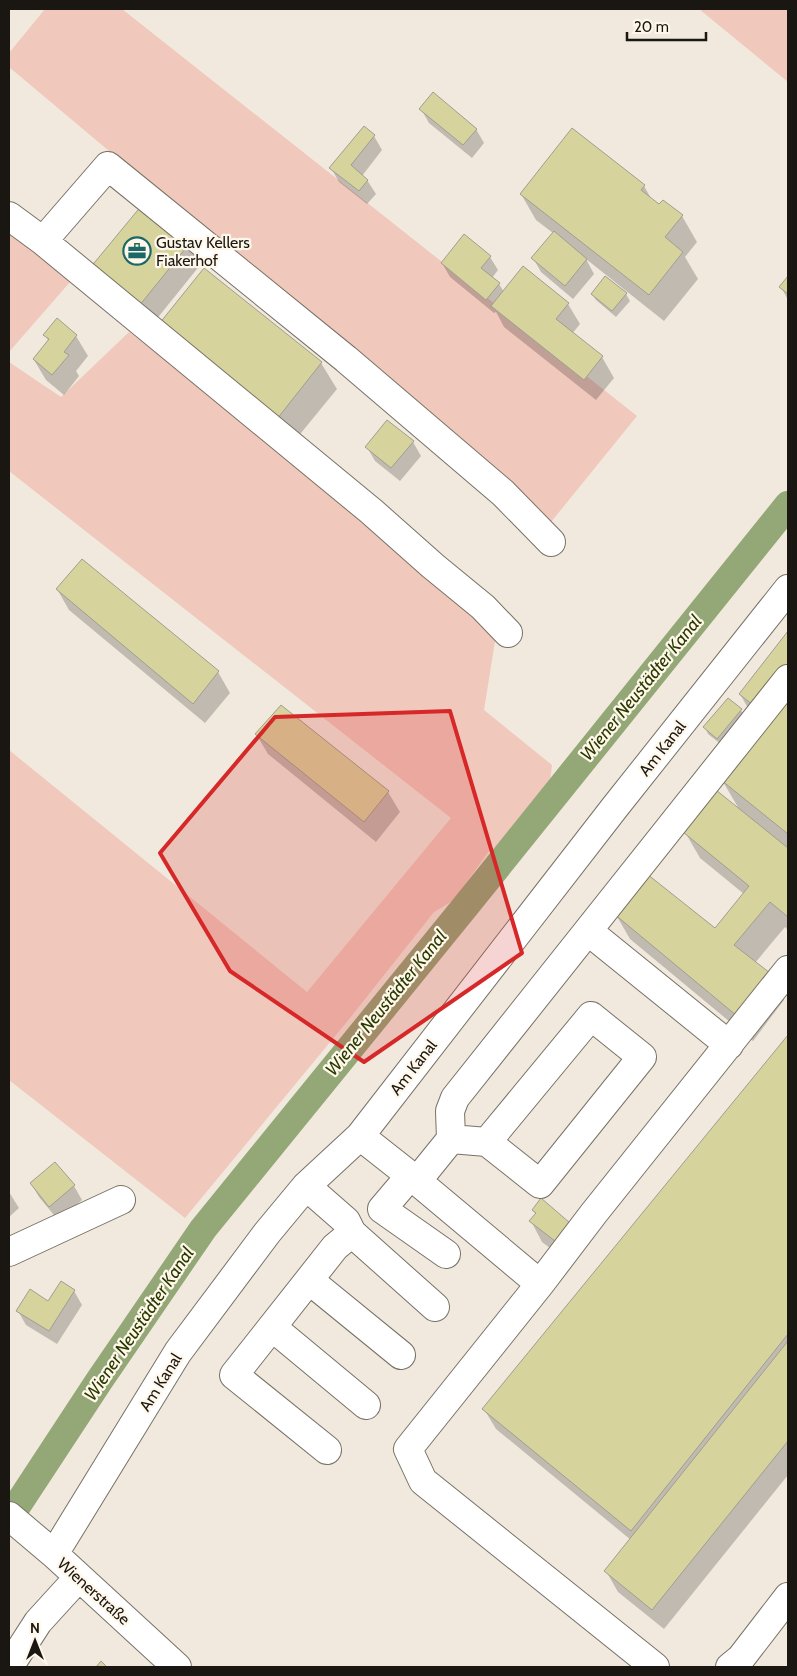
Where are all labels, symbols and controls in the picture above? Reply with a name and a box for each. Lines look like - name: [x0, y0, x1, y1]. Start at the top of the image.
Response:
- scale bar: [627, 10, 706, 42]
- text: 20 m: [634, 18, 669, 36]
- place label: Gustav Kellers Fiakerhof: [156, 233, 250, 270]
- office icon: Gustav Kellers Fiakerhof: [122, 236, 152, 266]
- water label: Wiener Neustädter Kanal: [576, 610, 707, 765]
- street label: Am Kanal: [635, 717, 690, 780]
- water label: Wiener Neustädter Kanal: [321, 925, 452, 1080]
- street label: Am Kanal: [386, 1036, 441, 1099]
- water label: Wiener Neustädter Kanal: [79, 1242, 199, 1405]
- street label: Am Kanal: [135, 1350, 186, 1415]
- street label: Wienerstraße: [54, 1554, 134, 1629]
- north arrow: [10, 1616, 60, 1666]
- text: N: [30, 1619, 40, 1637]

